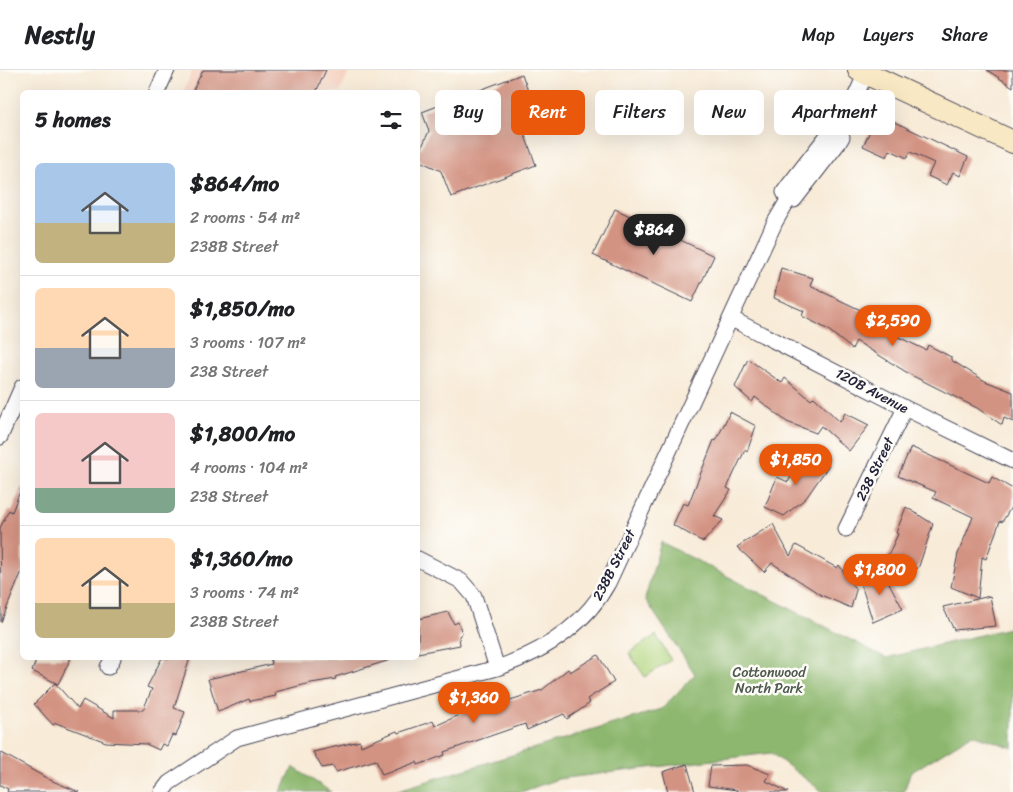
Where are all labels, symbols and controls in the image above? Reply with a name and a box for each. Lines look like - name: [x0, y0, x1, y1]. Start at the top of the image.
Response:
- text: Nestly: [25, 14, 95, 56]
- text: Map: [802, 19, 835, 51]
- text: Layers: [863, 19, 914, 51]
- text: Share: [942, 19, 988, 51]
- chip: Buy: [435, 90, 501, 135]
- chip: Rent: [511, 90, 585, 135]
- chip: Filters: [595, 90, 684, 135]
- chip: New: [694, 90, 764, 135]
- chip: Apartment: [774, 90, 895, 135]
- text: 5 homes: [35, 101, 111, 139]
- icon: filters: [377, 106, 405, 134]
- text: $864/mo: [190, 165, 279, 203]
- icon: home: [75, 183, 135, 243]
- text: 2 rooms · 54 m²: [190, 203, 300, 232]
- pin: $864: [624, 214, 684, 256]
- text: $864: [634, 215, 674, 244]
- text: 238B Street: [190, 232, 278, 261]
- text: $1,850/mo: [190, 290, 295, 328]
- pin: $2,590: [852, 304, 934, 347]
- text: $2,590: [866, 306, 920, 335]
- icon: home: [75, 308, 135, 368]
- text: 3 rooms · 107 m²: [190, 328, 306, 357]
- text: 238 Street: [190, 357, 268, 386]
- street label: 120B Avenue: [831, 361, 913, 421]
- text: $1,800/mo: [190, 415, 295, 453]
- street label: 238 Street: [849, 432, 902, 505]
- icon: home: [75, 433, 135, 493]
- pin: $1,850: [755, 444, 837, 486]
- text: $1,850: [770, 445, 822, 474]
- text: 4 rooms · 104 m²: [190, 453, 308, 482]
- text: 238 Street: [190, 482, 268, 511]
- street label: 238B Street: [585, 524, 643, 605]
- text: $1,360/mo: [190, 540, 293, 578]
- pin: $1,800: [839, 554, 921, 596]
- text: $1,800: [854, 555, 906, 584]
- icon: home: [75, 558, 135, 618]
- text: 3 rooms · 74 m²: [190, 578, 299, 607]
- text: 238B Street: [190, 607, 278, 636]
- park label: Cottonwood North Park: [732, 660, 807, 701]
- pin: $1,360: [433, 682, 515, 724]
- text: $1,360: [449, 683, 499, 712]

